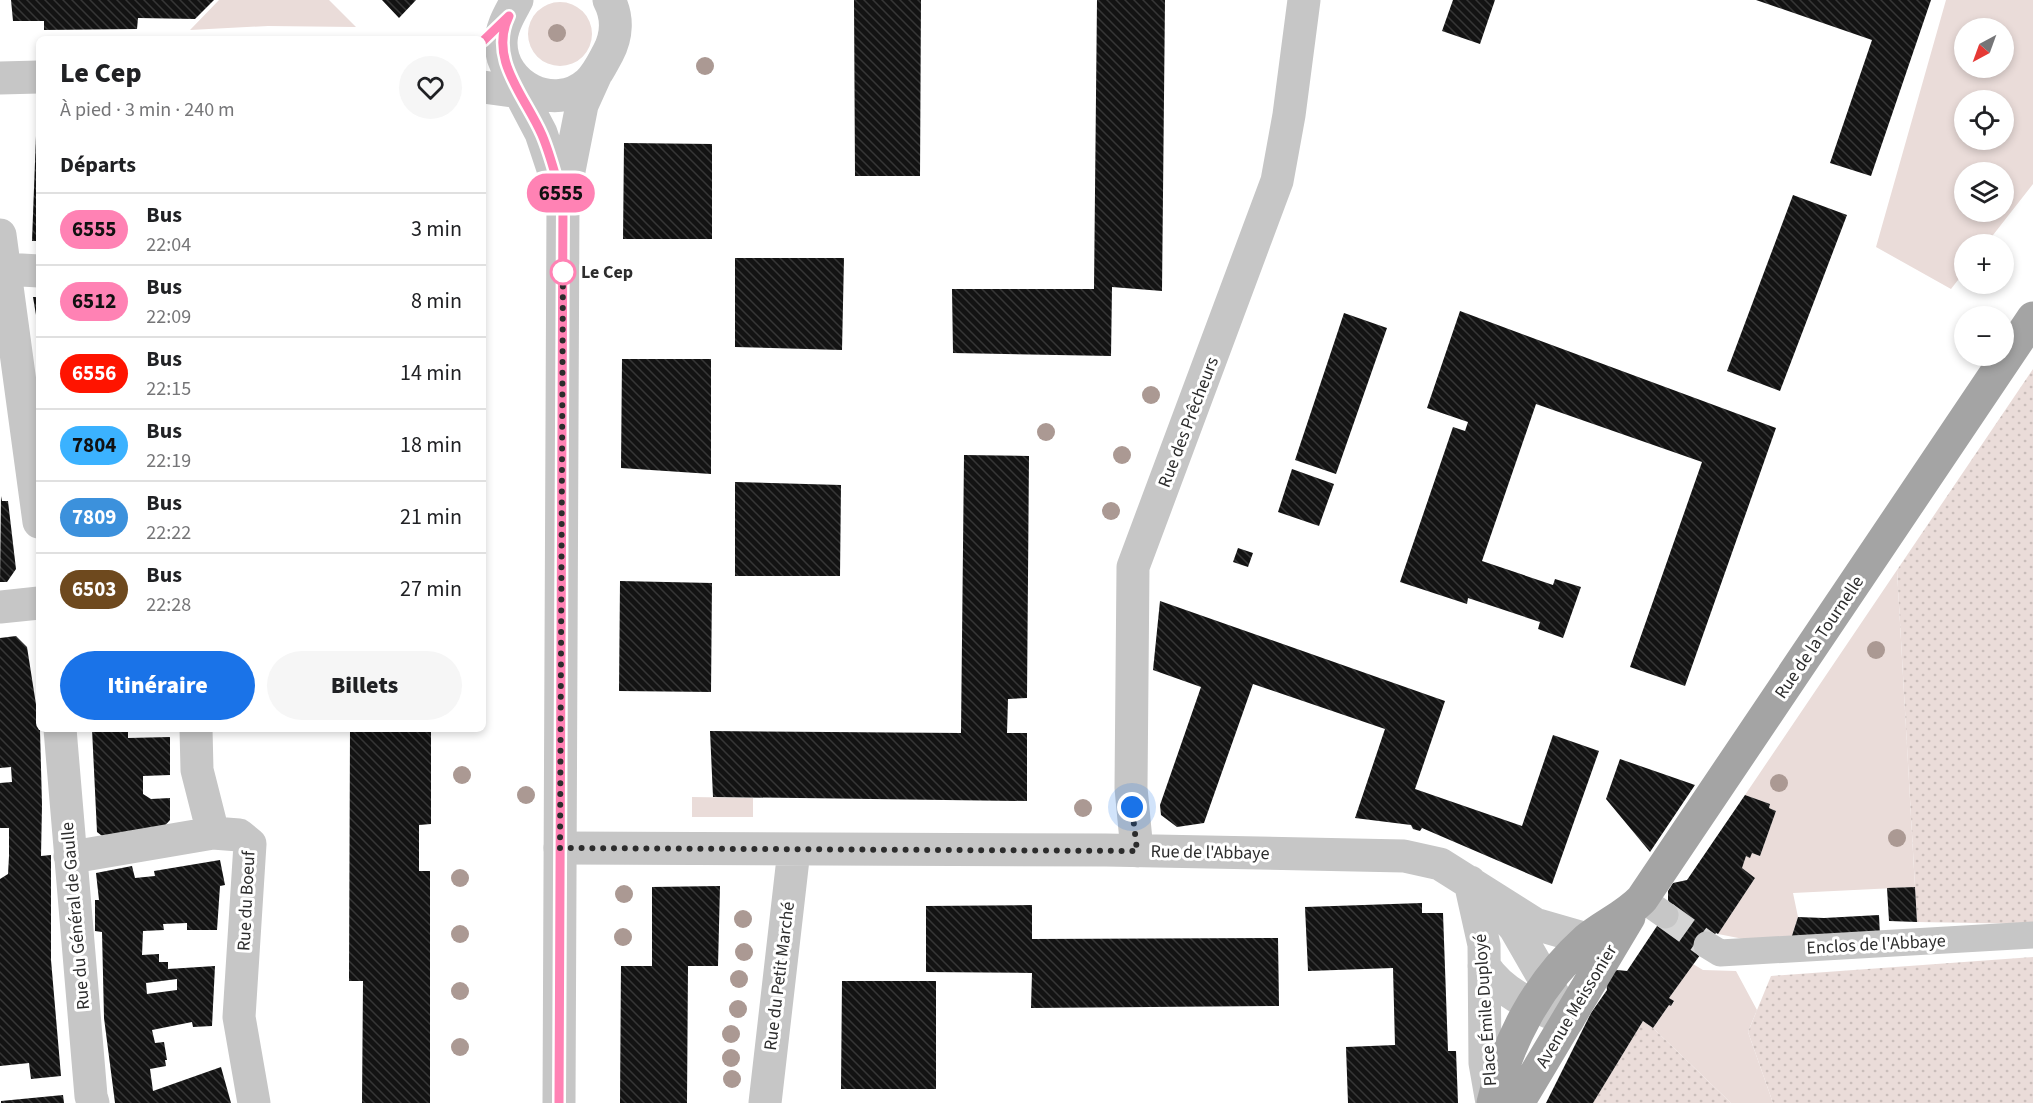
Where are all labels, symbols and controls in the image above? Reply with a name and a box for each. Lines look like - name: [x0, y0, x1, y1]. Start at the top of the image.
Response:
- north arrow: [1954, 18, 2014, 78]
- map controls: [1954, 18, 2014, 366]
- text: Le Cep: [60, 53, 142, 93]
- button: heart: [399, 56, 462, 119]
- button: locate: [1954, 90, 2014, 150]
- text: À pied · 3 min · 240 m: [60, 96, 235, 124]
- text: Départs: [60, 149, 136, 181]
- button: layers: [1954, 162, 2014, 222]
- line badge: 6555: [519, 174, 603, 212]
- text: 6555: [539, 178, 583, 208]
- text: Bus: [146, 199, 182, 231]
- text: 3 min: [411, 213, 462, 245]
- text: 6555: [72, 214, 116, 244]
- text: 22:04: [146, 231, 191, 259]
- button: +: [1954, 234, 2014, 294]
- marker: Le Cep: [550, 259, 576, 285]
- place label: Le Cep: [581, 260, 633, 285]
- text: Bus: [146, 271, 182, 303]
- text: 8 min: [411, 285, 462, 317]
- text: 6512: [72, 286, 116, 316]
- text: 22:09: [146, 303, 191, 331]
- button: −: [1954, 306, 2014, 366]
- text: Bus: [146, 343, 182, 375]
- street label: Rue des Prêcheurs: [1152, 353, 1225, 491]
- text: 14 min: [400, 357, 462, 389]
- text: 6556: [72, 358, 116, 388]
- text: 22:15: [146, 375, 191, 403]
- text: Bus: [146, 415, 182, 447]
- text: 18 min: [400, 429, 462, 461]
- text: 7804: [72, 430, 116, 460]
- text: 22:19: [146, 447, 191, 475]
- text: Bus: [146, 487, 182, 519]
- text: 21 min: [400, 501, 462, 533]
- text: 7809: [72, 502, 116, 532]
- text: 22:22: [146, 519, 191, 547]
- text: Bus: [146, 559, 182, 591]
- street label: Rue de la Tournelle: [1769, 571, 1870, 704]
- text: 27 min: [400, 573, 462, 605]
- text: 6503: [72, 574, 116, 604]
- text: 22:28: [146, 591, 191, 619]
- button: Itinéraire: [60, 651, 255, 720]
- button: Billets: [267, 651, 462, 720]
- your location: [1117, 792, 1147, 822]
- street label: Rue du Général de Gaulle: [55, 821, 96, 1011]
- street label: Rue de l'Abbaye: [1150, 839, 1270, 866]
- street label: Rue du Boeuf: [231, 850, 262, 952]
- street label: Rue du Petit Marché: [758, 900, 801, 1052]
- street label: Enclos de l'Abbaye: [1806, 928, 1946, 961]
- street label: Place Émile Duployé: [1468, 933, 1503, 1087]
- street label: Avenue Meissonier: [1530, 939, 1624, 1073]

